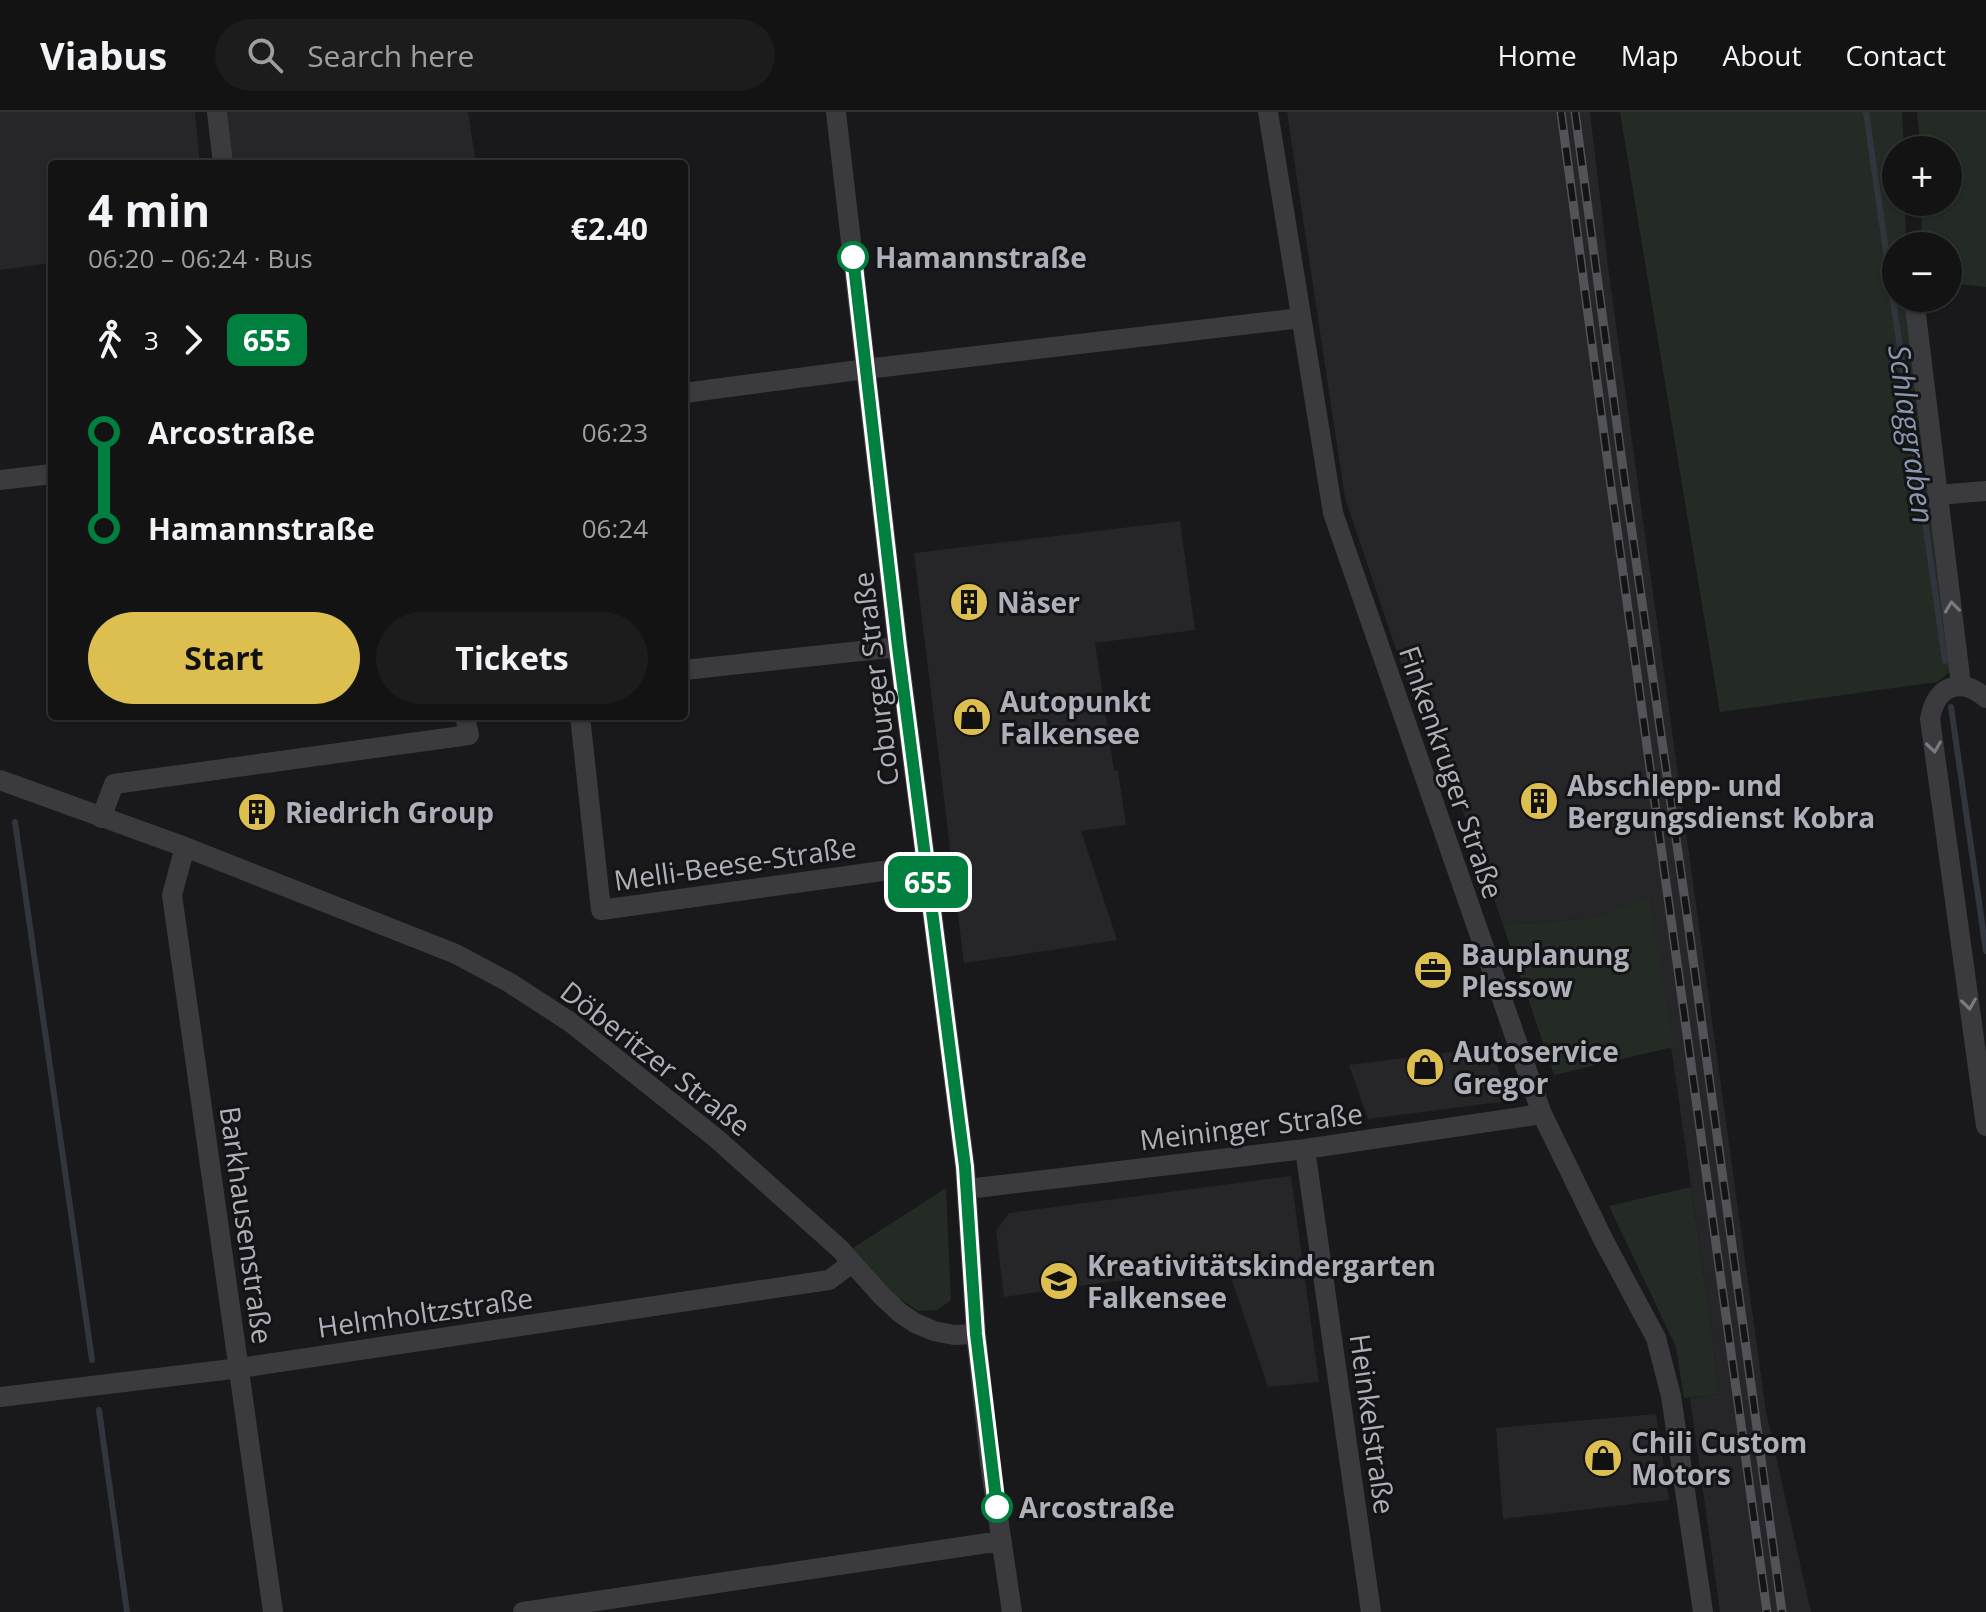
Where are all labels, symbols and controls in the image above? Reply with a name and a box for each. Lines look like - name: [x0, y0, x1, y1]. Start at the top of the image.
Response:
- search box: [215, 19, 775, 91]
- text: Viabus: [40, 29, 167, 81]
- icon: search: [243, 33, 287, 77]
- text: Search here: [307, 35, 474, 76]
- text: Home: [1498, 36, 1577, 74]
- text: Map: [1621, 36, 1679, 74]
- text: About: [1723, 36, 1801, 74]
- text: Contact: [1845, 36, 1946, 74]
- map controls: [1882, 136, 1962, 312]
- button: +: [1882, 136, 1962, 216]
- text: 4 min: [88, 180, 210, 240]
- text: €2.40: [571, 208, 648, 249]
- button: −: [1882, 232, 1962, 312]
- place label: Hamannstraße: [875, 238, 1087, 276]
- text: 06:20 – 06:24 · Bus: [88, 240, 313, 276]
- marker: Hamannstraße: [838, 242, 868, 272]
- icon: walk: [88, 318, 132, 362]
- icon: forward: [171, 318, 215, 362]
- text: 655: [243, 321, 291, 359]
- text: 3: [144, 322, 159, 358]
- water label: Schlaggraben: [1879, 342, 1945, 526]
- text: Arcostraße: [148, 412, 315, 453]
- text: 06:23: [582, 414, 648, 450]
- text: Hamannstraße: [148, 508, 375, 549]
- text: 06:24: [582, 510, 648, 546]
- street label: Coburger Straße: [843, 570, 907, 788]
- building icon: Näser: [948, 581, 990, 623]
- place label: Näser: [997, 583, 1080, 621]
- one-way arrow: [1943, 600, 1960, 613]
- button: Start: [88, 612, 360, 704]
- button: Tickets: [376, 612, 648, 704]
- street label: Finkenkruger Straße: [1391, 641, 1513, 903]
- place label: Autopunkt Falkensee: [1000, 682, 1151, 752]
- shop icon: Autopunkt Falkensee: [951, 696, 993, 738]
- one-way arrow: [1925, 740, 1942, 753]
- place label: Abschlepp- und Bergungsdienst Kobra: [1567, 766, 1875, 836]
- building icon: Abschlepp- und Bergungsdienst Kobra: [1518, 780, 1560, 822]
- building icon: Riedrich Group: [236, 791, 278, 833]
- place label: Riedrich Group: [285, 793, 494, 831]
- street label: Melli-Beese-Straße: [611, 827, 859, 899]
- line badge: 655: [882, 856, 974, 908]
- text: 655: [904, 863, 952, 901]
- place label: Bauplanung Plessow: [1461, 935, 1630, 1005]
- office icon: Bauplanung Plessow: [1412, 949, 1454, 991]
- street label: Döberitzer Straße: [553, 972, 759, 1144]
- one-way arrow: [1960, 997, 1977, 1011]
- place label: Autoservice Gregor: [1453, 1032, 1619, 1102]
- shop icon: Autoservice Gregor: [1404, 1046, 1446, 1088]
- street label: Meininger Straße: [1137, 1093, 1365, 1159]
- street label: Barkhausenstraße: [212, 1104, 282, 1346]
- place label: Kreativitätskindergarten Falkensee: [1087, 1246, 1436, 1316]
- school or university icon: Kreativitätskindergarten Falkensee: [1038, 1260, 1080, 1302]
- street label: Helmholtzstraße: [315, 1278, 535, 1346]
- street label: Heinkelstraße: [1342, 1331, 1404, 1517]
- place label: Chili Custom Motors: [1631, 1423, 1807, 1493]
- shop icon: Chili Custom Motors: [1582, 1437, 1624, 1479]
- place label: Arcostraße: [1019, 1488, 1175, 1526]
- marker: Arcostraße: [982, 1492, 1012, 1522]

